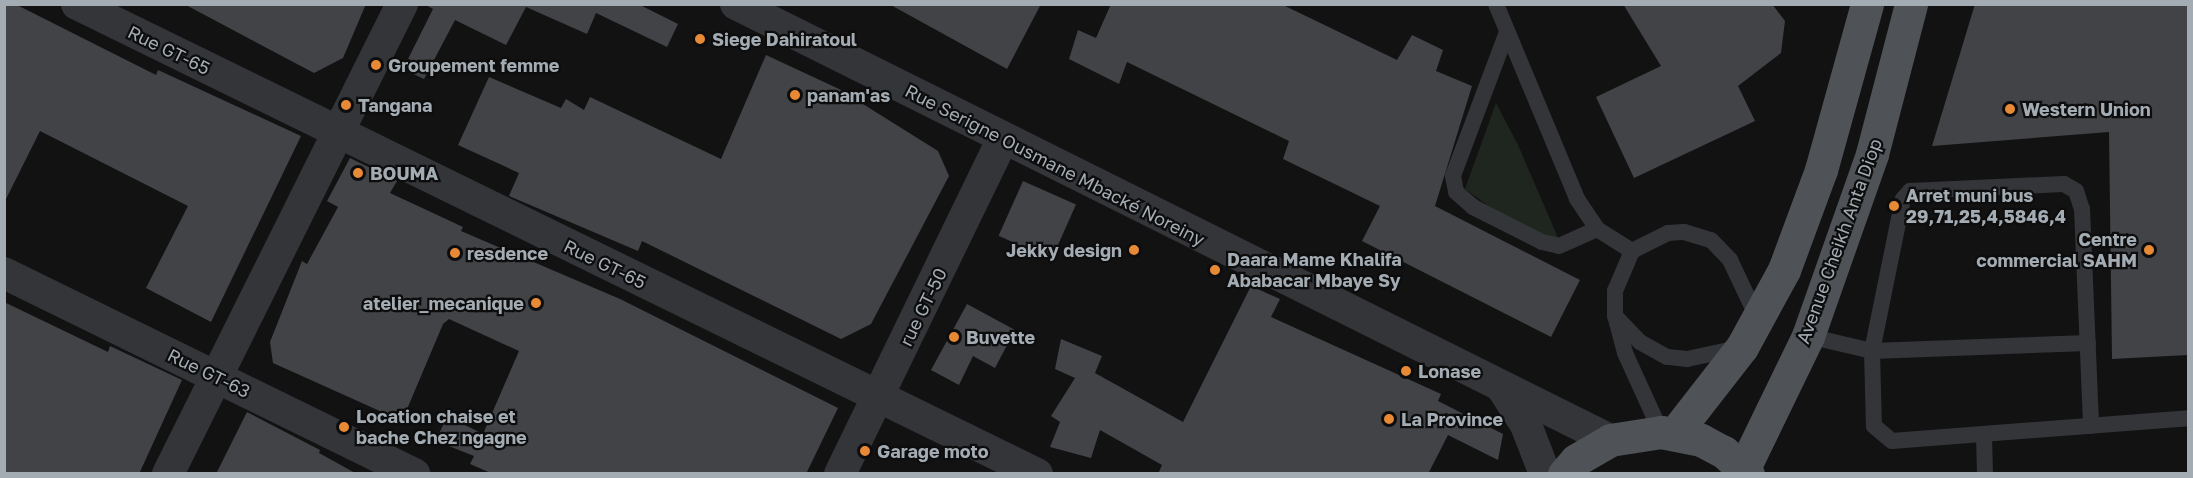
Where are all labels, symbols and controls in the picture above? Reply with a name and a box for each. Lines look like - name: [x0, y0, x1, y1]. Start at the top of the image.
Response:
- street label: Rue GT-65: [124, 21, 214, 79]
- place label: Siege Dahiratoul: [712, 28, 857, 50]
- marker: Siege Dahiratoul: [693, 32, 707, 46]
- place label: Groupement femme: [388, 54, 559, 76]
- marker: Groupement femme: [369, 58, 383, 72]
- street label: Rue Serigne Ousmane Mbacké Noreiny: [902, 80, 1208, 250]
- place label: panam'as: [807, 84, 890, 106]
- marker: panam'as: [788, 88, 802, 102]
- place label: Tangana: [358, 94, 432, 116]
- marker: Tangana: [339, 98, 353, 112]
- place label: Western Union: [2022, 98, 2151, 120]
- marker: Western Union: [2003, 102, 2017, 116]
- street label: Avenue Cheikh Anta Diop: [1792, 136, 1886, 346]
- place label: BOUMA: [370, 162, 438, 184]
- marker: BOUMA: [351, 166, 365, 180]
- place label: Arret muni bus 29,71,25,4,5846,4: [1906, 185, 2066, 228]
- marker: Arret muni bus 29,71,25,4,5846,4: [1887, 199, 1901, 213]
- place label: Centre commercial SAHM: [1976, 229, 2137, 272]
- street label: Rue GT-65: [560, 235, 650, 293]
- place label: Jekky design: [1006, 239, 1122, 261]
- place label: resdence: [467, 242, 548, 264]
- marker: Jekky design: [1127, 243, 1141, 257]
- marker: Centre commercial SAHM: [2142, 243, 2156, 257]
- marker: resdence: [448, 246, 462, 260]
- place label: Daara Mame Khalifa Ababacar Mbaye Sy: [1227, 249, 1402, 292]
- marker: Daara Mame Khalifa Ababacar Mbaye Sy: [1208, 263, 1222, 277]
- street label: rue GT-50: [895, 264, 951, 350]
- place label: atelier_mecanique: [363, 292, 524, 314]
- marker: atelier_mecanique: [529, 296, 543, 310]
- place label: Buvette: [966, 326, 1035, 348]
- marker: Buvette: [947, 330, 961, 344]
- street label: Rue GT-63: [164, 344, 254, 402]
- place label: Lonase: [1418, 360, 1481, 382]
- marker: Lonase: [1399, 364, 1413, 378]
- place label: Location chaise et bache Chez ngagne: [356, 406, 527, 448]
- place label: La Province: [1401, 408, 1503, 430]
- marker: La Province: [1382, 412, 1396, 426]
- marker: Location chaise et bache Chez ngagne: [337, 420, 351, 434]
- place label: Garage moto: [877, 440, 989, 462]
- marker: Garage moto: [858, 444, 872, 458]

